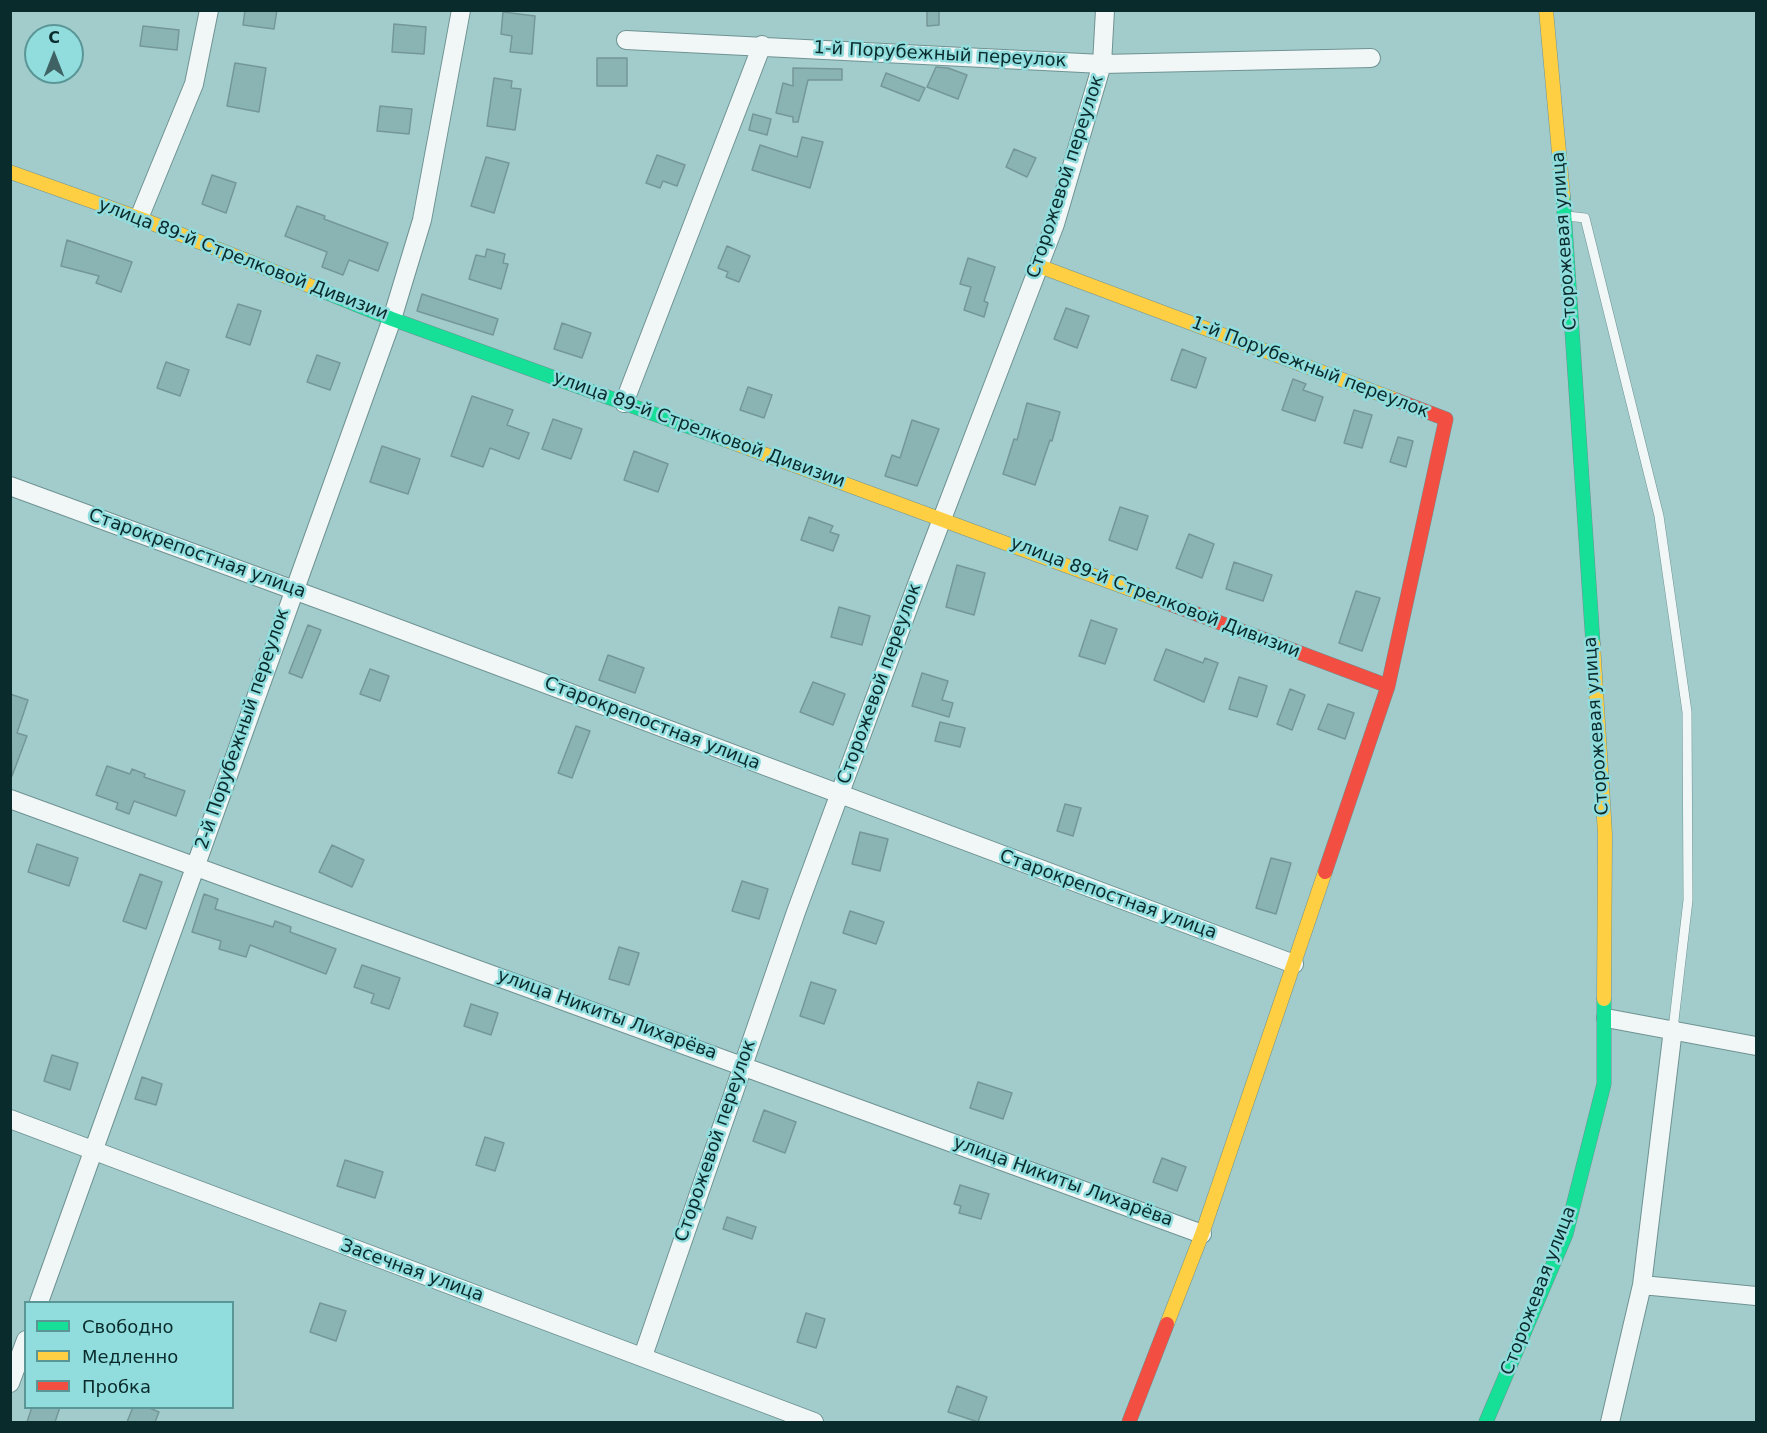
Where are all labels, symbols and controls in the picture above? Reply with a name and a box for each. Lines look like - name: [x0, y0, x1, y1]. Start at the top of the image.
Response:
- north arrow: [24, 24, 84, 84]
- text: С: [48, 28, 60, 47]
- street label: 1-й Порубежный переулок: [813, 38, 1067, 72]
- street label: Сторожевой переулок: [1023, 73, 1109, 281]
- street label: Сторожевая улица: [1548, 151, 1582, 331]
- street label: улица 89-й Стрелковой Дивизии: [95, 195, 391, 325]
- street label: 1-й Порубежный переулок: [1188, 313, 1432, 423]
- street label: улица 89-й Стрелковой Дивизии: [550, 367, 848, 493]
- street label: Старокрепостная улица: [85, 505, 309, 603]
- street label: улица 89-й Стрелковой Дивизии: [1007, 533, 1303, 663]
- street label: Сторожевой переулок: [834, 581, 926, 787]
- street label: 2-й Порубежный переулок: [192, 606, 294, 852]
- street label: Сторожевая улица: [1580, 636, 1614, 816]
- street label: Старокрепостная улица: [541, 673, 763, 775]
- street label: Старокрепостная улица: [996, 846, 1220, 944]
- street label: улица Никиты Лихарёва: [494, 965, 720, 1065]
- street label: Сторожевой переулок: [671, 1037, 761, 1245]
- street label: улица Никиты Лихарёва: [950, 1132, 1176, 1232]
- street label: Сторожевая улица: [1497, 1204, 1581, 1378]
- street label: Засечная улица: [338, 1235, 486, 1307]
- legend: [24, 1301, 234, 1409]
- text: Свободно: [82, 1316, 174, 1337]
- text: Медленно: [82, 1346, 178, 1367]
- text: Пробка: [82, 1376, 151, 1397]

